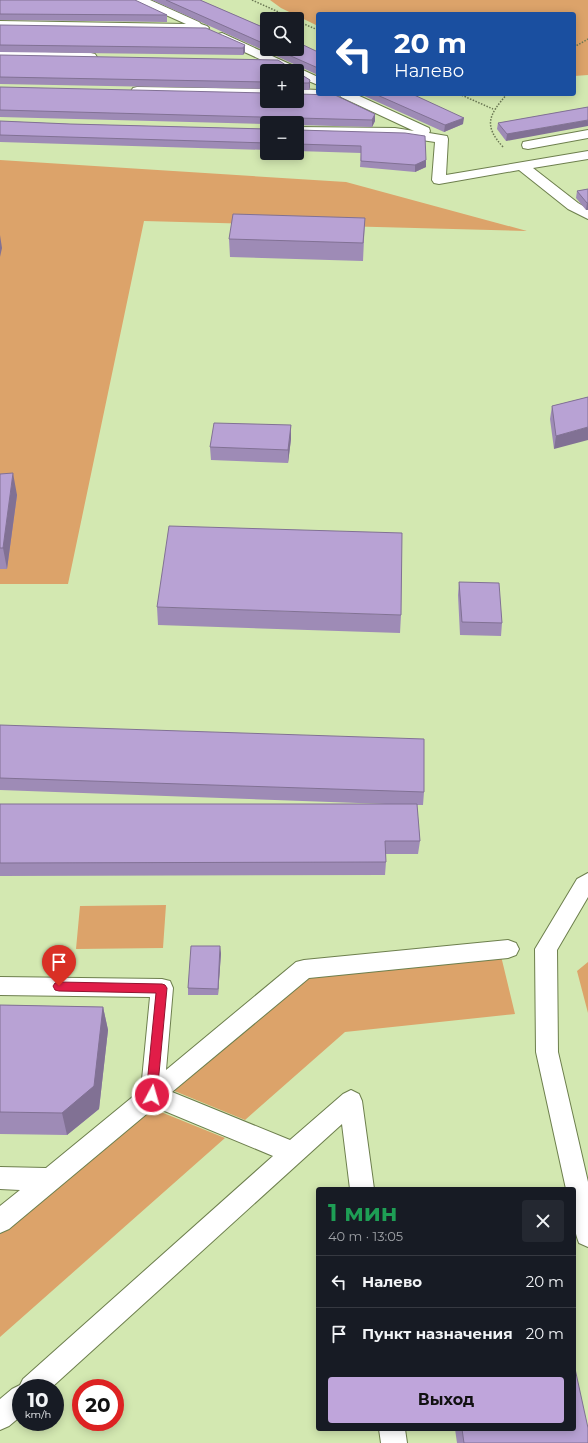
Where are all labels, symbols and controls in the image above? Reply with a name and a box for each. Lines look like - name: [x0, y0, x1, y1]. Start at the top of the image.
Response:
- map controls: [260, 12, 304, 160]
- button: search: [260, 12, 304, 56]
- text: 20 m: [394, 26, 467, 60]
- icon: left: [328, 28, 380, 80]
- text: Налево: [394, 60, 464, 82]
- button: +: [260, 64, 304, 108]
- button: −: [260, 116, 304, 160]
- pin: [42, 945, 76, 986]
- icon: arrive: [48, 951, 70, 973]
- position arrow: [131, 1074, 173, 1116]
- text: 1 мин: [328, 1198, 397, 1227]
- button: close: [522, 1200, 564, 1242]
- text: 40 m · 13:05: [328, 1228, 403, 1244]
- icon: left: [328, 1271, 350, 1293]
- text: Налево: [362, 1272, 422, 1291]
- text: 20 m: [526, 1272, 564, 1291]
- icon: arrive: [328, 1323, 350, 1345]
- text: Пункт назначения: [362, 1324, 513, 1343]
- text: 20 m: [526, 1324, 564, 1343]
- button: Выход: [328, 1377, 564, 1423]
- speed limit sign: 20: [72, 1379, 124, 1431]
- text: 10: [27, 1388, 49, 1412]
- text: km/h: [25, 1408, 51, 1421]

